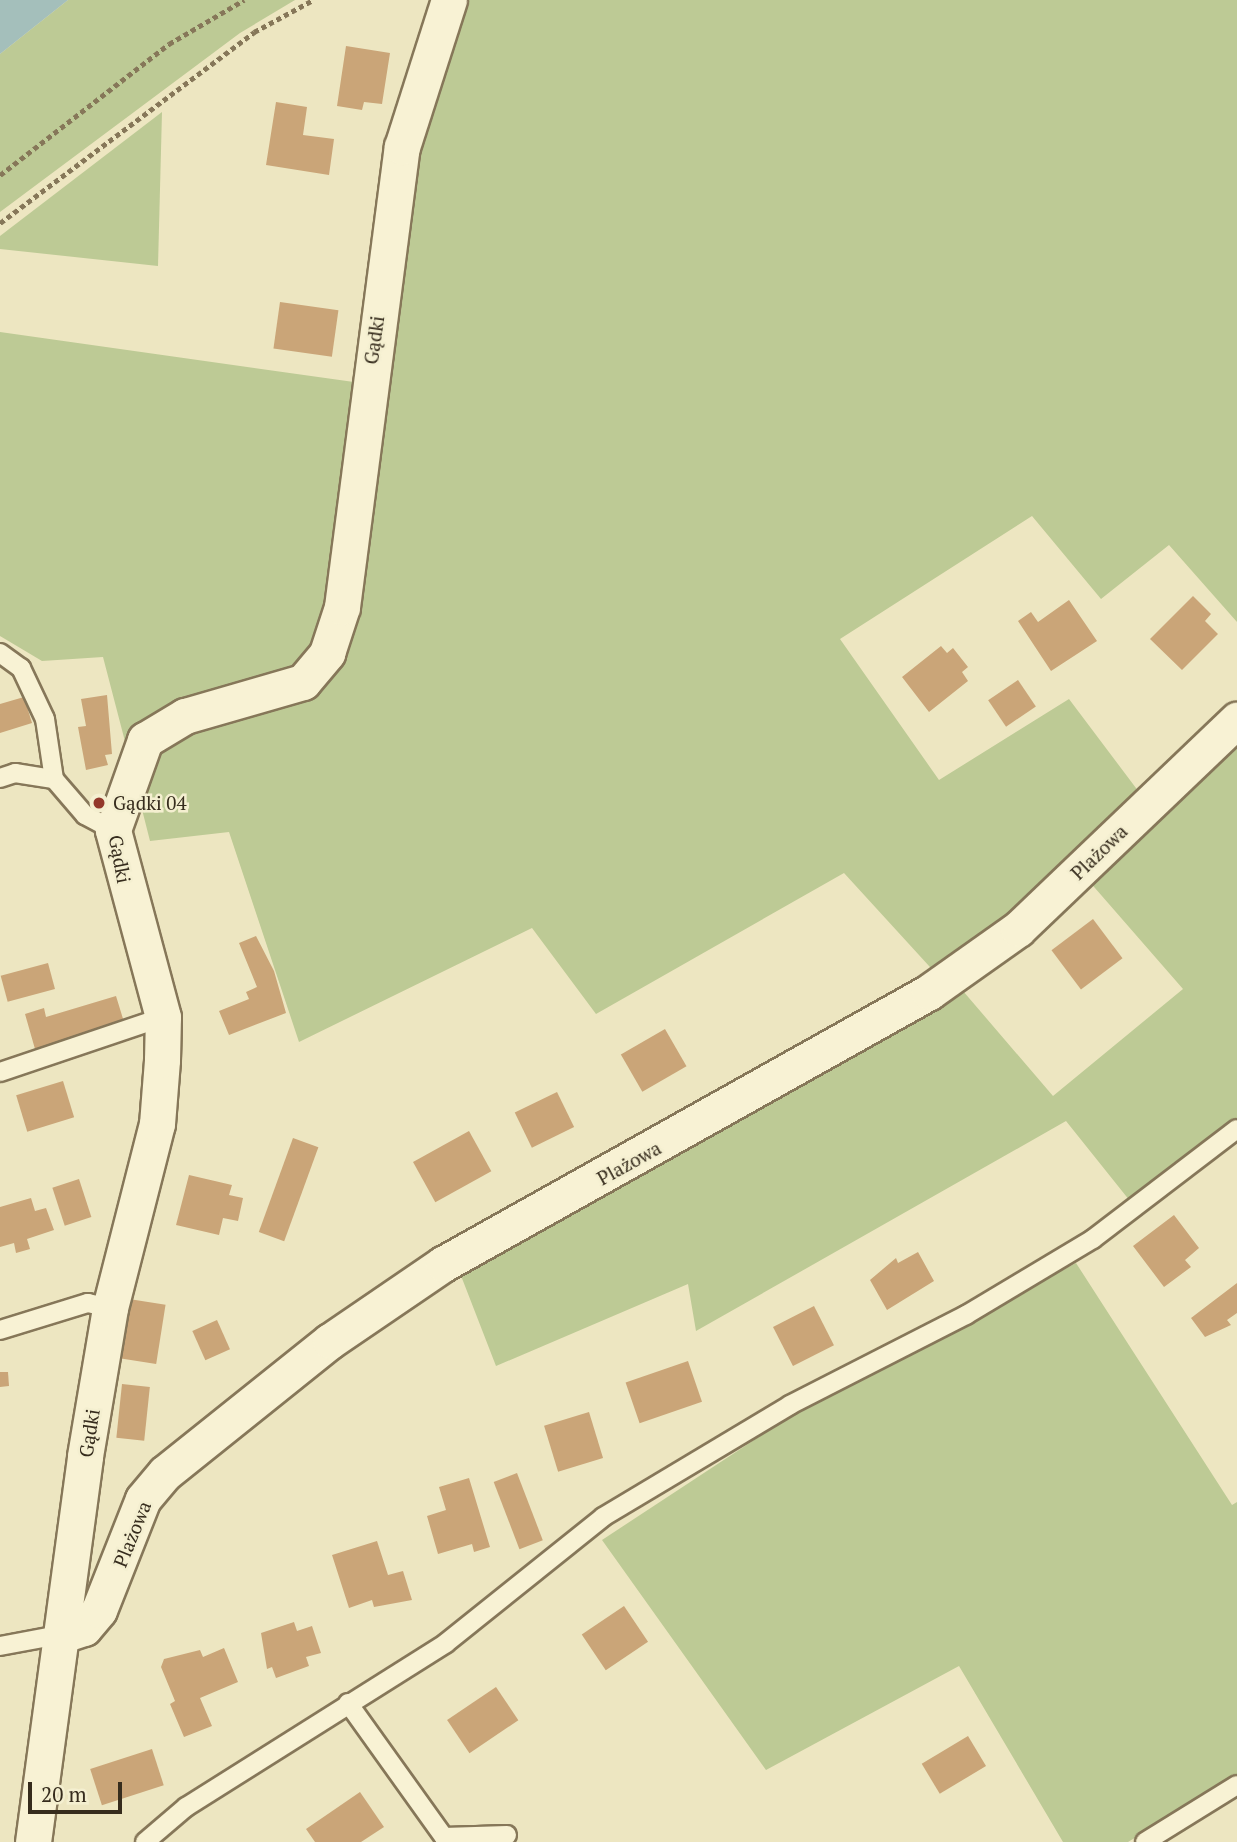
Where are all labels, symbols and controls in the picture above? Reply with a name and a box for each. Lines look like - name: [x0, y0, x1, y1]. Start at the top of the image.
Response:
- street label: Gądki: [359, 314, 389, 366]
- place label: Gądki 04: [113, 792, 187, 814]
- marker: Gądki 04: [91, 795, 107, 811]
- street label: Plażowa: [1066, 820, 1132, 884]
- street label: Gądki: [104, 833, 136, 885]
- street label: Plażowa: [593, 1136, 665, 1190]
- street label: Gądki: [74, 1407, 104, 1459]
- street label: Plażowa: [108, 1498, 156, 1570]
- scale bar: [32, 1769, 126, 1813]
- text: 20 m: [41, 1780, 87, 1808]

